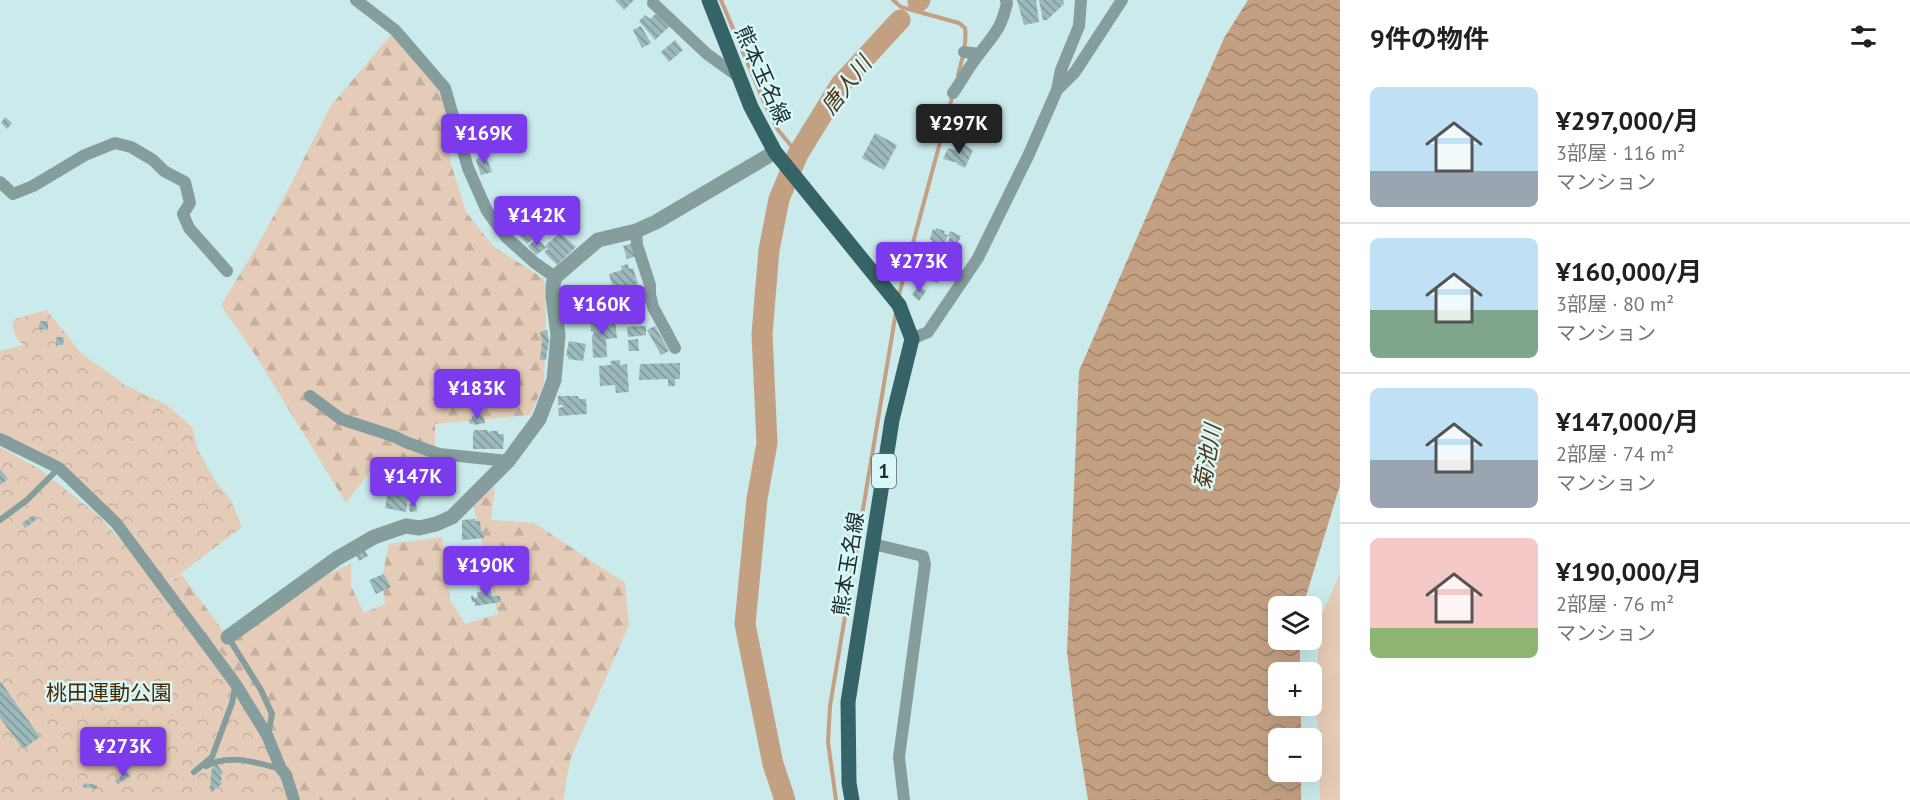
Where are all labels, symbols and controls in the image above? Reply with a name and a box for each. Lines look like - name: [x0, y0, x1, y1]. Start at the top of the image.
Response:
- icon: filters: [1847, 20, 1880, 53]
- street label: 熊本玉名線: [729, 22, 797, 128]
- text: 9件の物件: [1370, 22, 1489, 55]
- water label: 唐人川: [815, 49, 879, 120]
- pin: ¥297K: [917, 104, 1001, 155]
- text: ¥297,000/月: [1556, 104, 1699, 137]
- text: ¥297K: [930, 110, 988, 136]
- icon: home: [1418, 111, 1490, 183]
- pin: ¥169K: [442, 114, 526, 165]
- text: ¥169K: [455, 120, 513, 146]
- text: 3部屋 · 116 m²: [1556, 140, 1685, 166]
- text: マンション: [1556, 169, 1656, 195]
- pin: ¥142K: [495, 196, 579, 247]
- text: ¥142K: [508, 202, 566, 228]
- pin: ¥273K: [877, 242, 961, 293]
- text: ¥273K: [890, 248, 948, 274]
- text: ¥160,000/月: [1556, 255, 1702, 288]
- icon: home: [1418, 262, 1490, 334]
- pin: ¥160K: [560, 285, 644, 336]
- text: ¥160K: [573, 291, 631, 317]
- text: 3部屋 · 80 m²: [1556, 291, 1674, 317]
- text: マンション: [1556, 320, 1656, 346]
- pin: ¥183K: [435, 369, 519, 420]
- text: ¥183K: [448, 375, 506, 401]
- text: ¥147,000/月: [1556, 405, 1699, 438]
- icon: home: [1418, 412, 1490, 484]
- water label: 菊池川: [1187, 420, 1227, 492]
- text: 2部屋 · 74 m²: [1556, 441, 1674, 467]
- road number: 1: [872, 454, 896, 488]
- pin: ¥147K: [371, 457, 455, 508]
- text: ¥147K: [384, 463, 442, 489]
- text: マンション: [1556, 470, 1656, 496]
- street label: 熊本玉名線: [826, 510, 870, 618]
- pin: ¥190K: [444, 546, 528, 597]
- text: ¥190K: [457, 552, 515, 578]
- text: ¥190,000/月: [1556, 555, 1702, 588]
- icon: home: [1418, 562, 1490, 634]
- text: 2部屋 · 76 m²: [1556, 591, 1674, 617]
- map controls: [1268, 596, 1322, 782]
- button: layers: [1268, 596, 1322, 650]
- text: マンション: [1556, 620, 1656, 646]
- button: +: [1268, 662, 1322, 716]
- park label: 桃田運動公園: [46, 679, 172, 706]
- pin: ¥273K: [81, 727, 165, 778]
- button: −: [1268, 728, 1322, 782]
- text: ¥273K: [94, 733, 152, 759]

